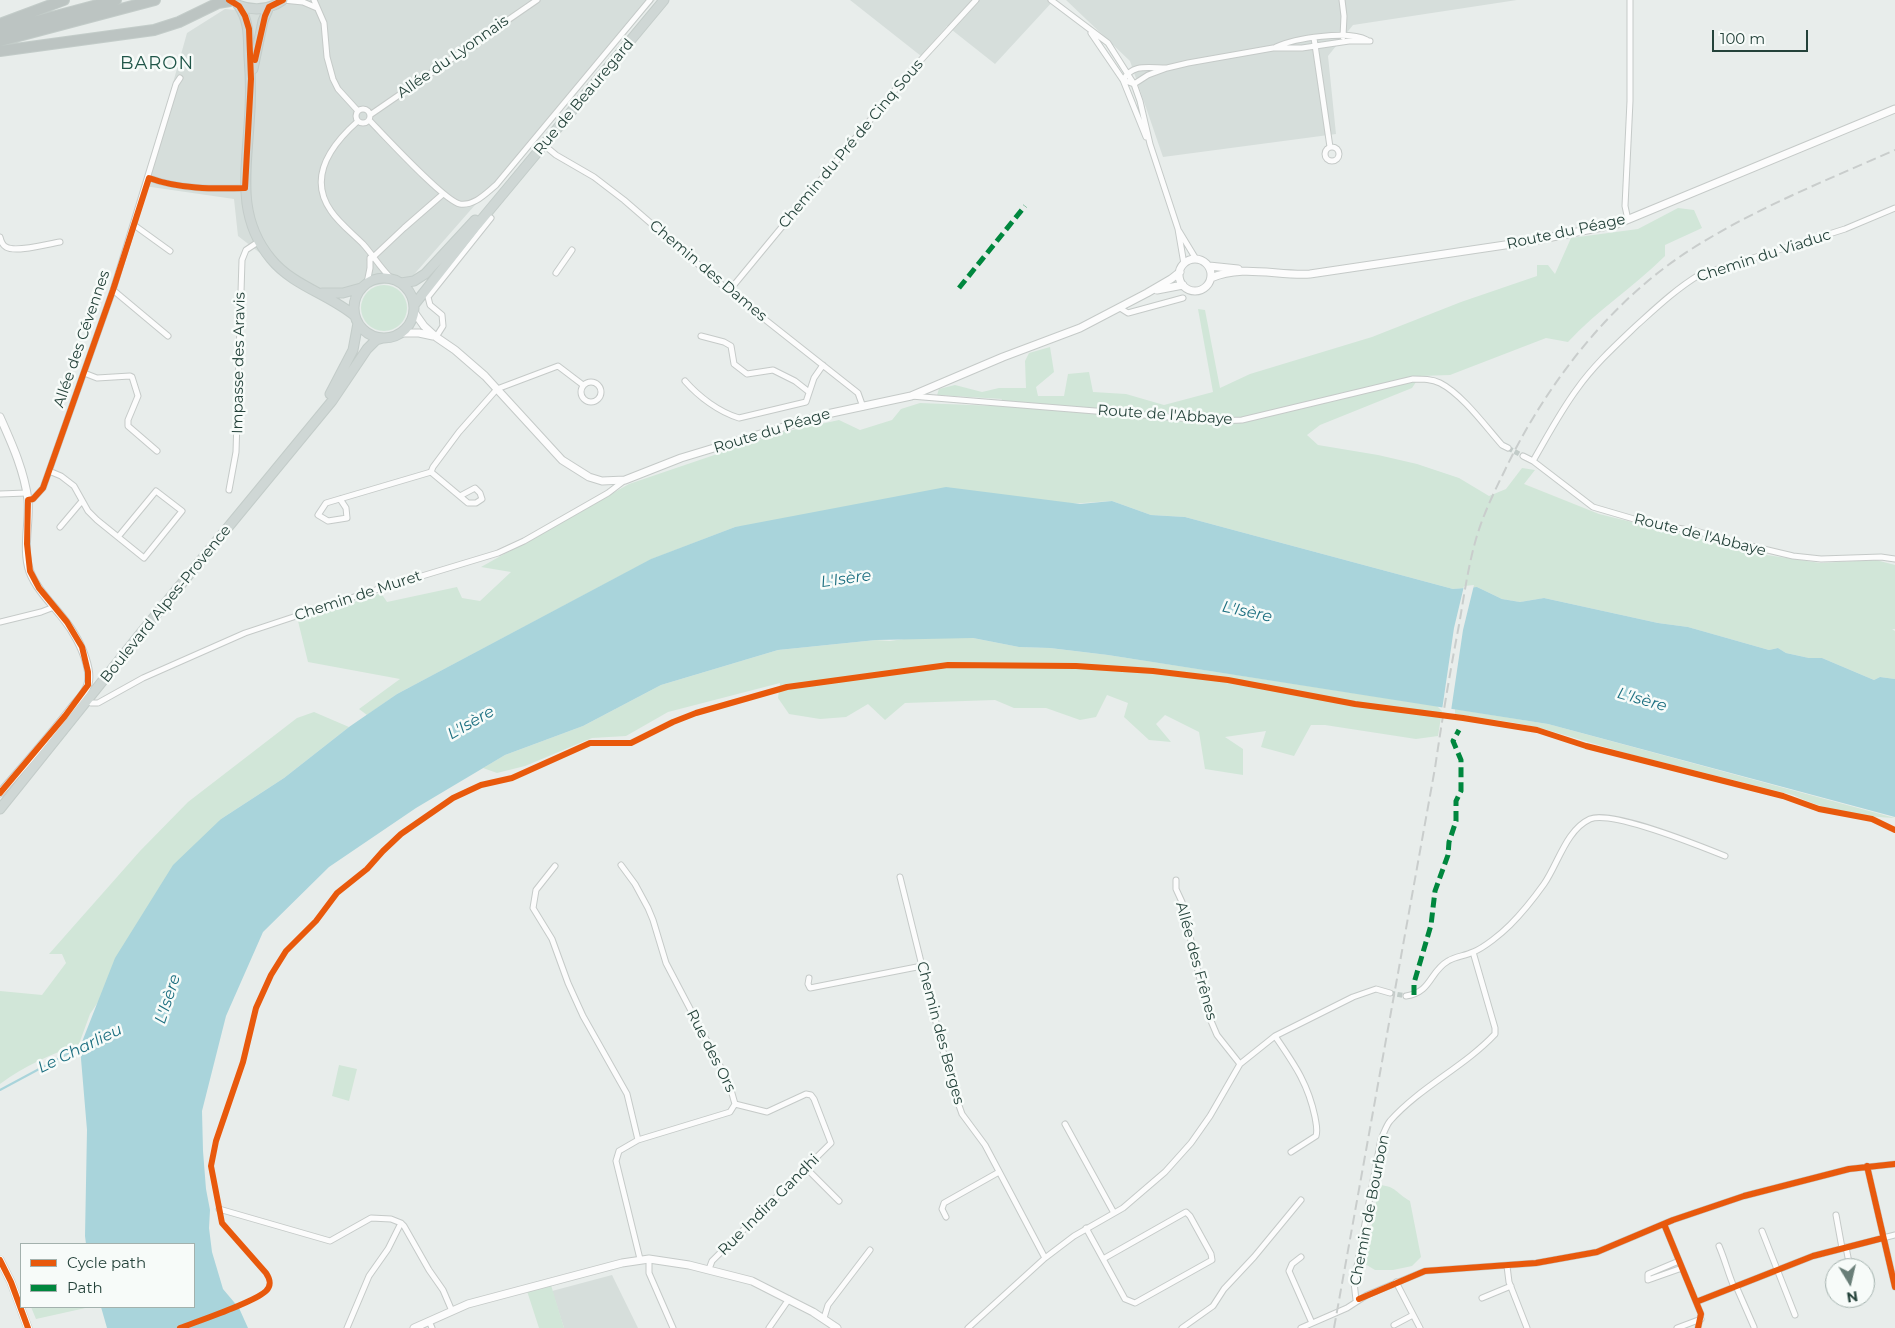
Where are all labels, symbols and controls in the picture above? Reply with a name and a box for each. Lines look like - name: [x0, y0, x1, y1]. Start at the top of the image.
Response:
- street label: Allée du Lyonnais: [394, 12, 512, 102]
- scale bar: [1715, 20, 1811, 52]
- text: 100 m: [1720, 29, 1765, 48]
- street label: Rue de Beauregard: [530, 35, 638, 159]
- district label: BARON: [119, 53, 195, 75]
- street label: Chemin du Pré de Cinq Sous: [775, 56, 927, 232]
- street label: Route du Péage: [1505, 211, 1627, 253]
- street label: Chemin des Dames: [646, 217, 770, 325]
- street label: Chemin du Viaduc: [1695, 226, 1833, 286]
- street label: Allée des Cévennes: [50, 268, 114, 410]
- street label: Impasse des Aravis: [229, 292, 249, 434]
- street label: Route de l'Abbaye: [1097, 401, 1233, 429]
- street label: Route du Péage: [712, 405, 832, 457]
- street label: Route de l'Abbaye: [1632, 510, 1768, 560]
- street label: Boulevard Alpes-Provence: [97, 522, 235, 686]
- water label: L'Isère: [819, 566, 873, 592]
- street label: Chemin de Muret: [292, 567, 424, 625]
- water label: L'Isère: [1220, 597, 1274, 627]
- water label: L'Isère: [1615, 684, 1669, 716]
- water label: L'Isère: [444, 702, 498, 744]
- street label: Allée des Frênes: [1172, 900, 1220, 1022]
- street label: Chemin des Berges: [912, 960, 968, 1106]
- water label: L'Isère: [151, 972, 185, 1026]
- street label: Rue des Ors: [682, 1007, 740, 1095]
- water label: Le Charlieu: [35, 1020, 125, 1078]
- street label: Chemin de Bourbon: [1347, 1133, 1393, 1287]
- street label: Rue Indira Gandhi: [715, 1151, 823, 1259]
- legend: [20, 1243, 195, 1308]
- text: Cycle path: [67, 1253, 146, 1272]
- north arrow: [1825, 1258, 1875, 1308]
- text: Path: [67, 1278, 103, 1297]
- text: N: [1845, 1287, 1859, 1307]

